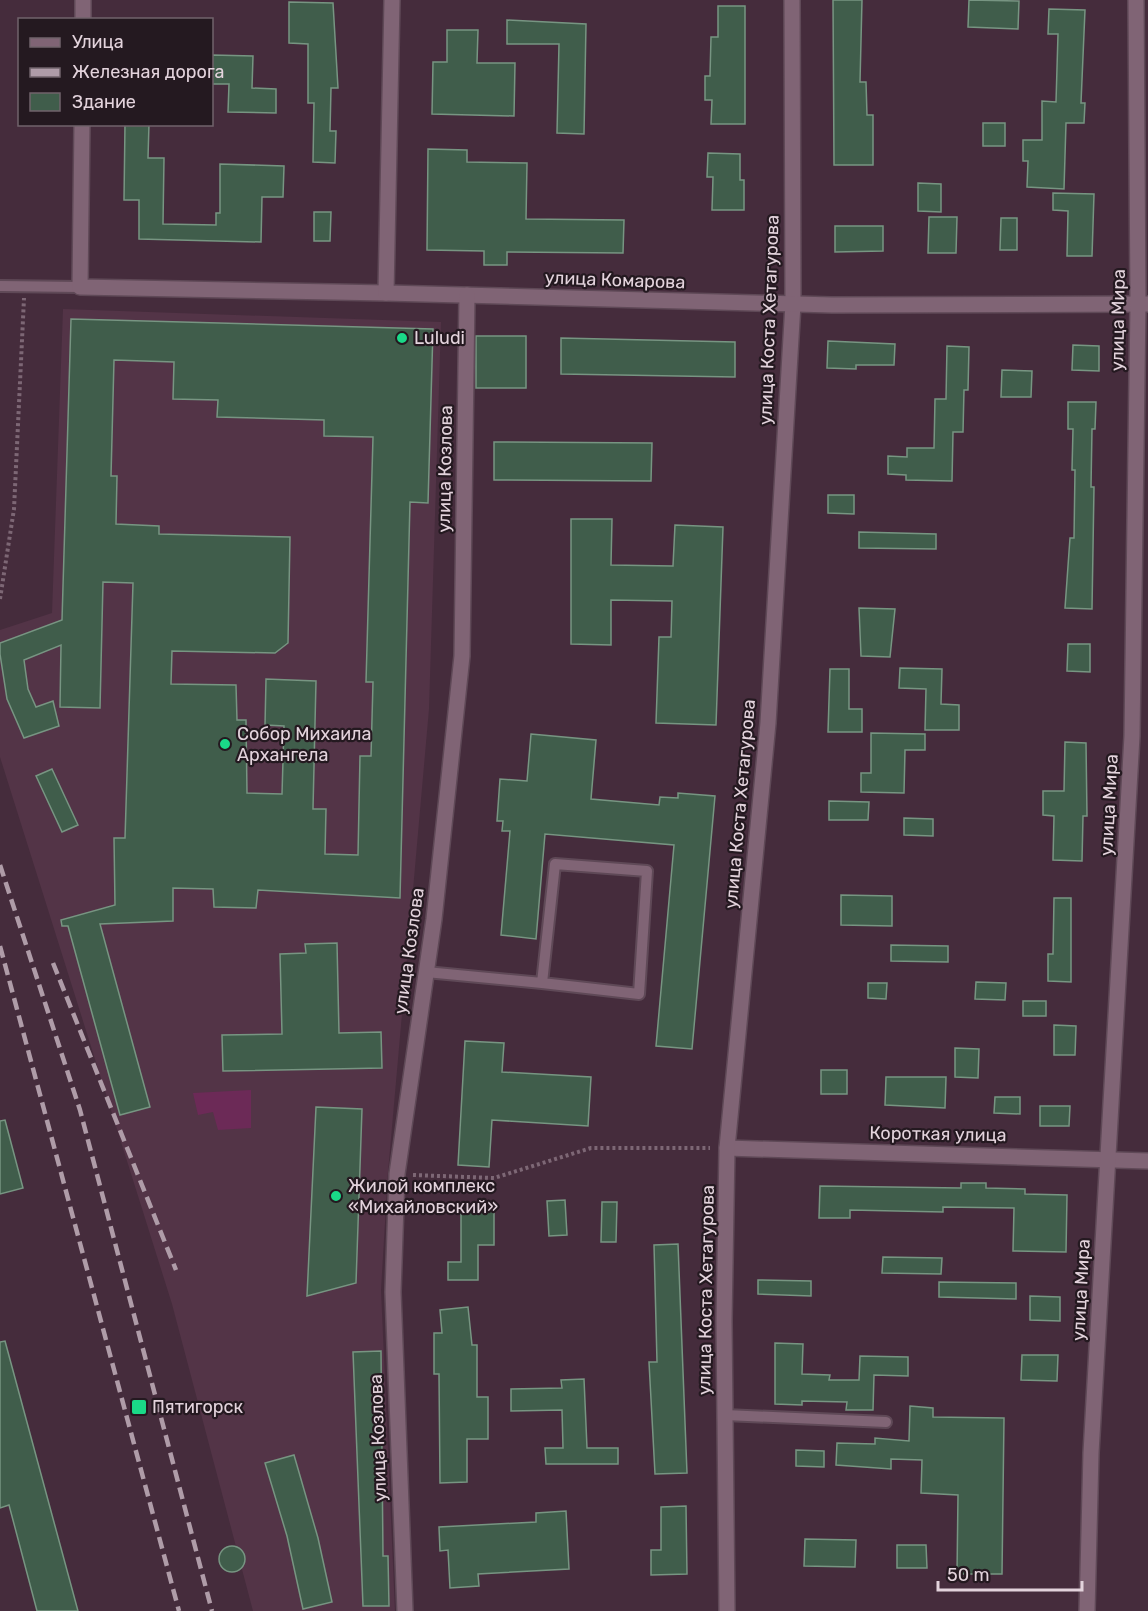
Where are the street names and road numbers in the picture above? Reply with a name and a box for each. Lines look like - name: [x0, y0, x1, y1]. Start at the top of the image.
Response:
- street label: улица Коста Хетагурова: [754, 215, 784, 425]
- street label: улица Комарова: [544, 267, 686, 293]
- street label: улица Мира: [1106, 269, 1130, 371]
- street label: улица Козлова: [433, 405, 457, 533]
- street label: улица Коста Хетагурова: [720, 698, 760, 910]
- street label: улица Мира: [1095, 753, 1123, 857]
- street label: улица Козлова: [389, 886, 429, 1016]
- street label: Короткая улица: [869, 1122, 1007, 1146]
- street label: улица Коста Хетагурова: [693, 1185, 719, 1395]
- street label: улица Мира: [1067, 1238, 1095, 1342]
- street label: улица Козлова: [365, 1374, 391, 1502]

